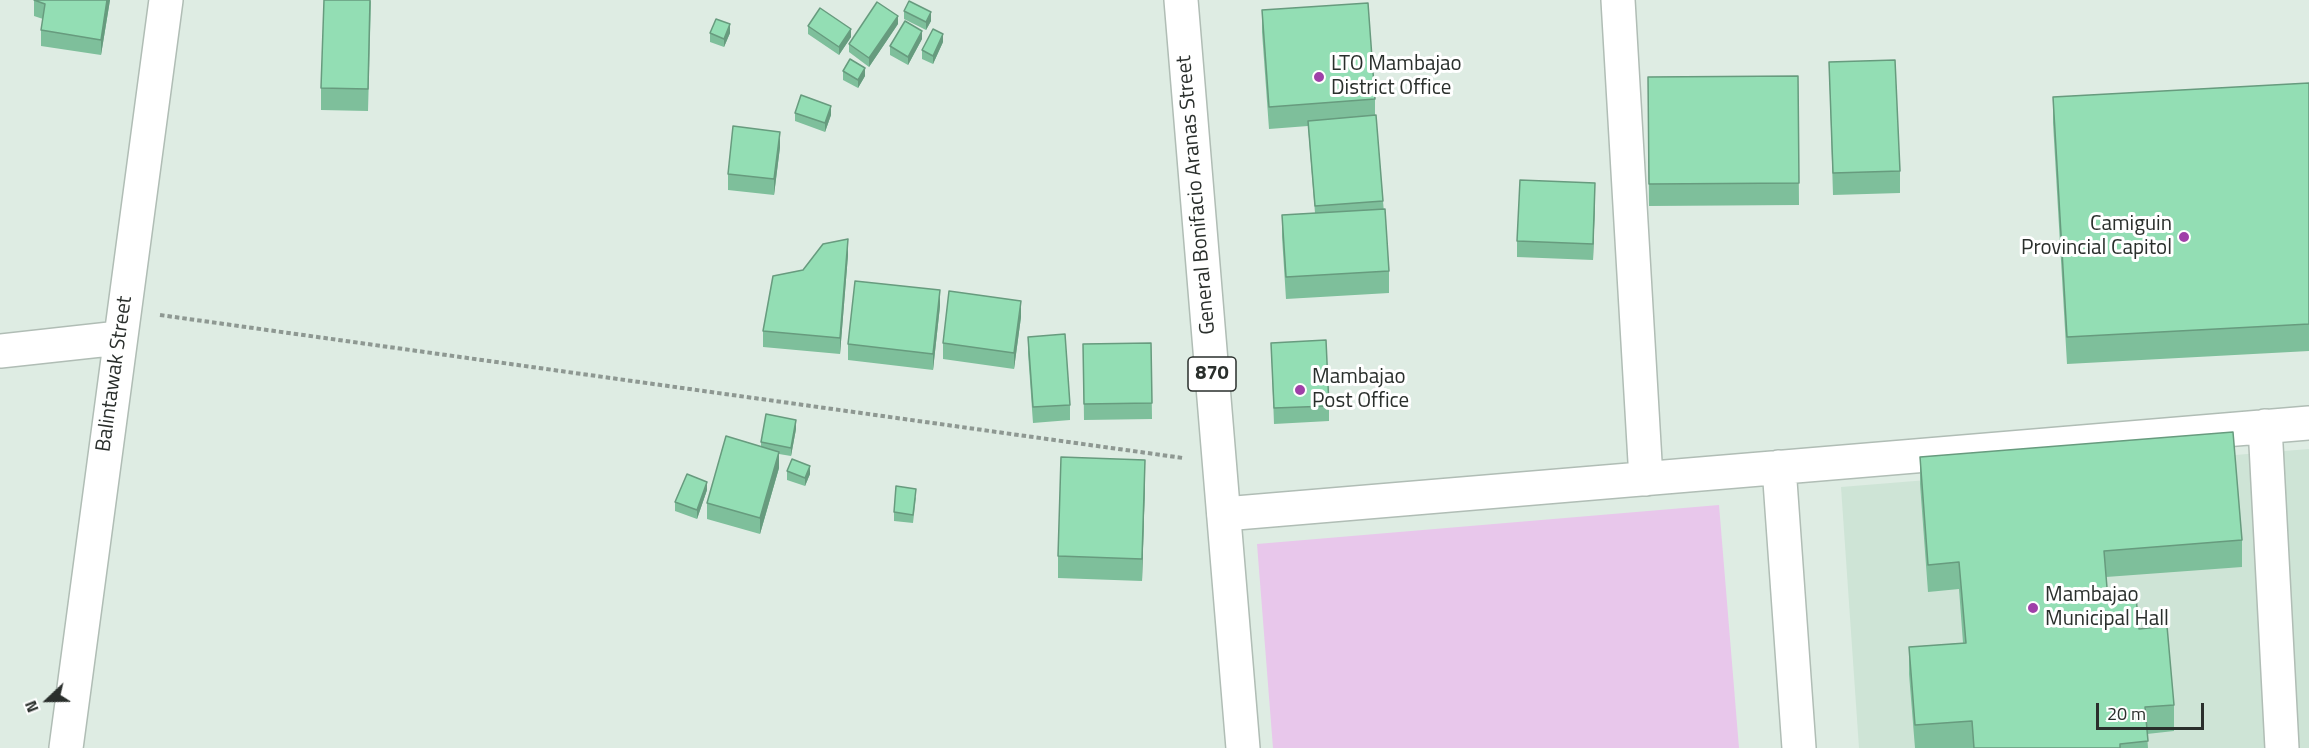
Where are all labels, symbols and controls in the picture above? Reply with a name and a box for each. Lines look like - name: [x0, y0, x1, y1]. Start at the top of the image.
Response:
- place label: LTO Mambajao District Office: [1331, 52, 1462, 102]
- street label: General Bonifacio Aranas Street: [1172, 54, 1222, 336]
- marker: LTO Mambajao District Office: [1312, 70, 1326, 84]
- place label: Camiguin Provincial Capitol: [2021, 212, 2172, 262]
- marker: Camiguin Provincial Capitol: [2177, 230, 2191, 244]
- street label: Balintawak Street: [92, 294, 138, 454]
- road number: 870: [1188, 357, 1236, 391]
- place label: Mambajao Post Office: [1312, 365, 1409, 415]
- marker: Mambajao Post Office: [1293, 383, 1307, 397]
- place label: Mambajao Municipal Hall: [2045, 583, 2169, 633]
- marker: Mambajao Municipal Hall: [2026, 601, 2040, 615]
- north arrow: [18, 670, 78, 730]
- scale bar: [2099, 691, 2207, 729]
- text: N: [18, 697, 45, 716]
- text: 20 m: [2107, 700, 2146, 727]

